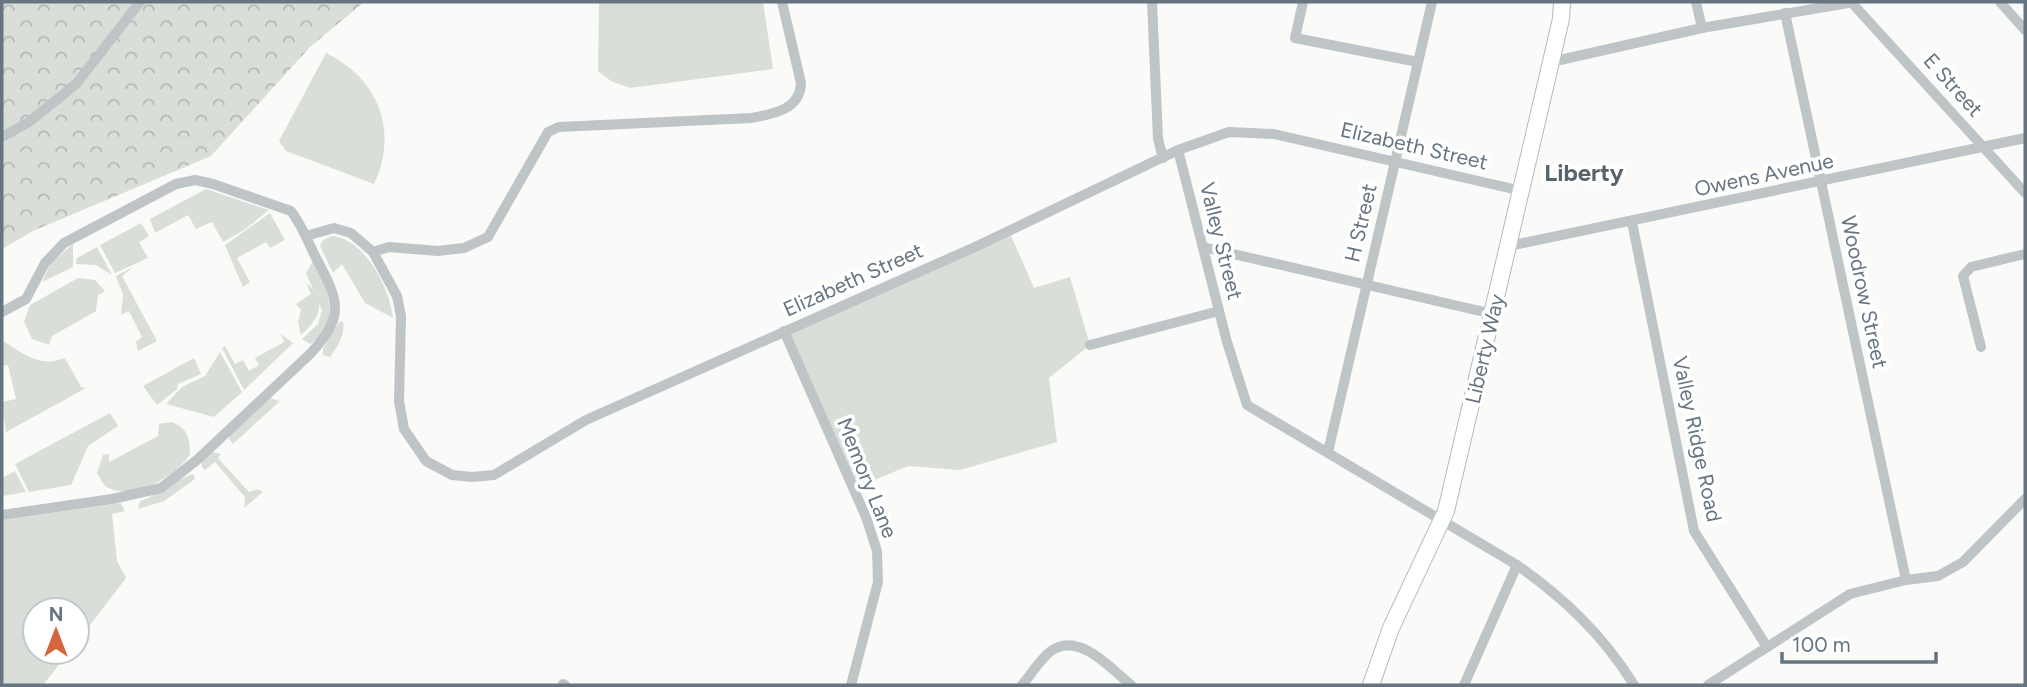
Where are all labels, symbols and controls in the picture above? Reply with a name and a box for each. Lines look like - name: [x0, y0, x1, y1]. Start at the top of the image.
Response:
- street label: E Street: [1919, 48, 1988, 121]
- street label: Elizabeth Street: [1338, 116, 1490, 175]
- street label: Owens Avenue: [1692, 148, 1836, 201]
- district label: Liberty: [1544, 158, 1624, 187]
- street label: Valley Street: [1195, 180, 1248, 302]
- street label: H Street: [1339, 181, 1382, 265]
- street label: Woodrow Street: [1836, 213, 1893, 371]
- street label: Elizabeth Street: [779, 238, 927, 322]
- street label: Liberty Way: [1460, 292, 1509, 406]
- street label: Valley Ridge Road: [1668, 354, 1727, 524]
- street label: Memory Lane: [832, 414, 903, 542]
- north arrow: [21, 596, 91, 666]
- text: N: [49, 603, 63, 626]
- scale bar: [1782, 620, 1936, 664]
- text: 100 m: [1792, 632, 1851, 657]

